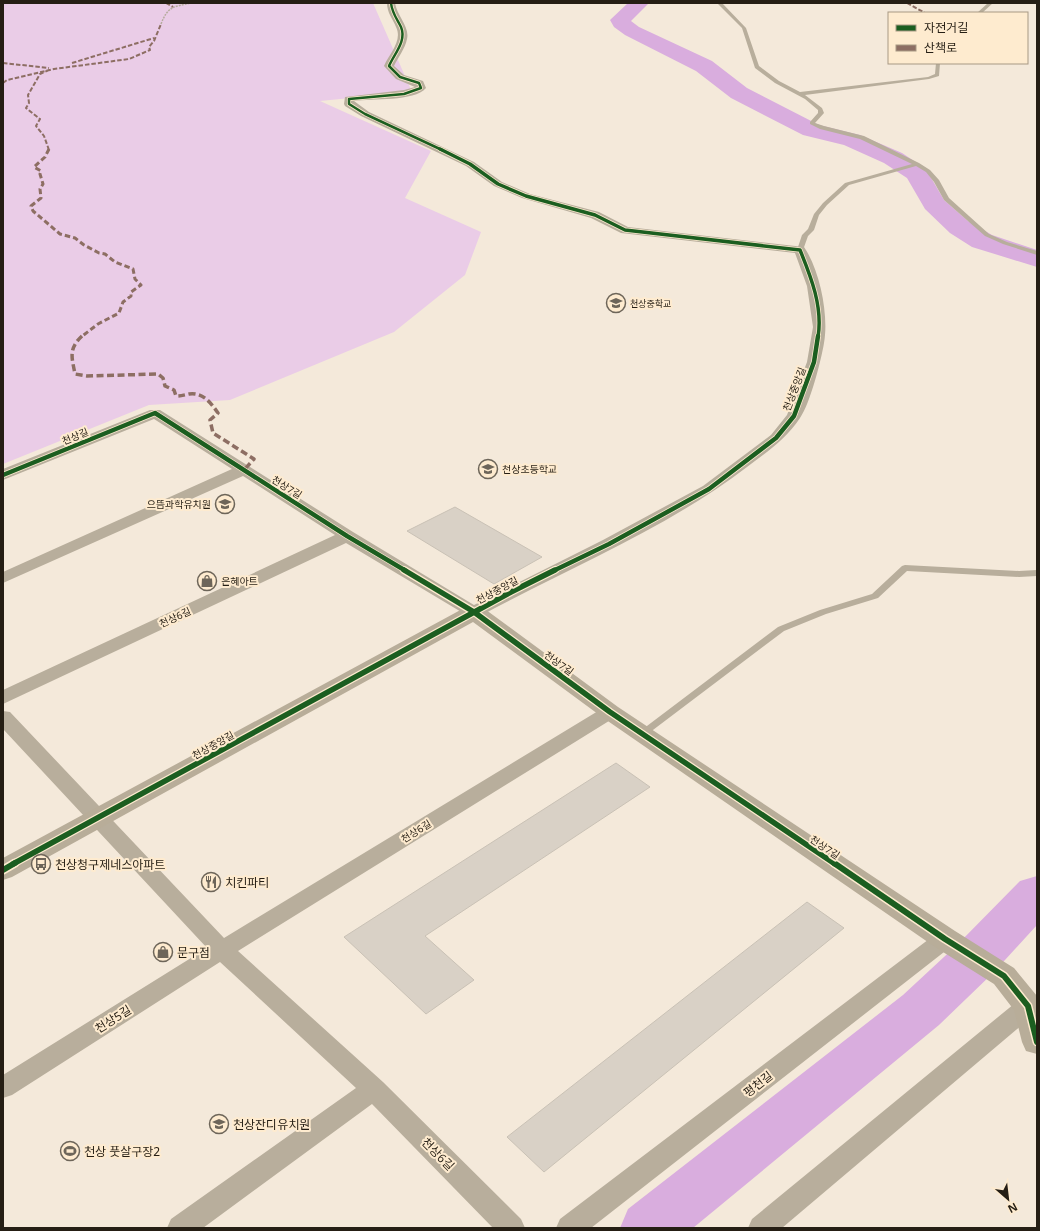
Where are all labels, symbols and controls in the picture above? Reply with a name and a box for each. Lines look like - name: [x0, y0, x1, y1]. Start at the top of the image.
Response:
- legend: [888, 12, 1028, 64]
- text: 자전거길: [924, 19, 968, 36]
- text: 산책로: [924, 39, 957, 56]
- school or university icon: 천상중학교: [605, 292, 627, 314]
- place label: 천상중학교: [630, 297, 671, 310]
- street label: 천상중앙길: [779, 365, 809, 413]
- street label: 천상길: [60, 424, 90, 448]
- school or university icon: 천상초등학교: [477, 458, 499, 480]
- place label: 천상초등학교: [502, 462, 557, 476]
- street label: 천상7길: [269, 472, 305, 502]
- school or university icon: 으뜸과학유치원: [214, 493, 236, 515]
- place label: 으뜸과학유치원: [147, 497, 211, 511]
- shop icon: 은혜아트: [196, 570, 218, 592]
- street label: 천상중앙길: [473, 573, 521, 607]
- place label: 은혜아트: [221, 574, 258, 588]
- street label: 천상6길: [157, 604, 193, 630]
- street label: 천상7길: [541, 648, 577, 678]
- street label: 천상중앙길: [189, 728, 237, 762]
- street label: 천상6길: [398, 816, 434, 846]
- street label: 천상7길: [807, 832, 843, 862]
- bus stop icon: 천상청구제네스아파트: [30, 853, 52, 875]
- place label: 천상청구제네스아파트: [55, 856, 165, 873]
- restaurant icon: 치킨파티: [200, 871, 222, 893]
- place label: 치킨파티: [225, 874, 269, 891]
- shop icon: 문구점: [152, 941, 174, 963]
- place label: 문구점: [177, 944, 210, 961]
- street label: 천상5길: [92, 1001, 134, 1037]
- street label: 평천길: [740, 1067, 776, 1101]
- school or university icon: 천상잔디유치원: [208, 1113, 230, 1135]
- place label: 천상잔디유치원: [233, 1116, 310, 1133]
- street label: 천상6길: [418, 1134, 458, 1174]
- sports icon: 천상 풋살구장2: [59, 1140, 81, 1162]
- place label: 천상 풋살구장2: [84, 1143, 160, 1160]
- north arrow: [988, 1179, 1028, 1219]
- text: N: [1005, 1200, 1020, 1217]

